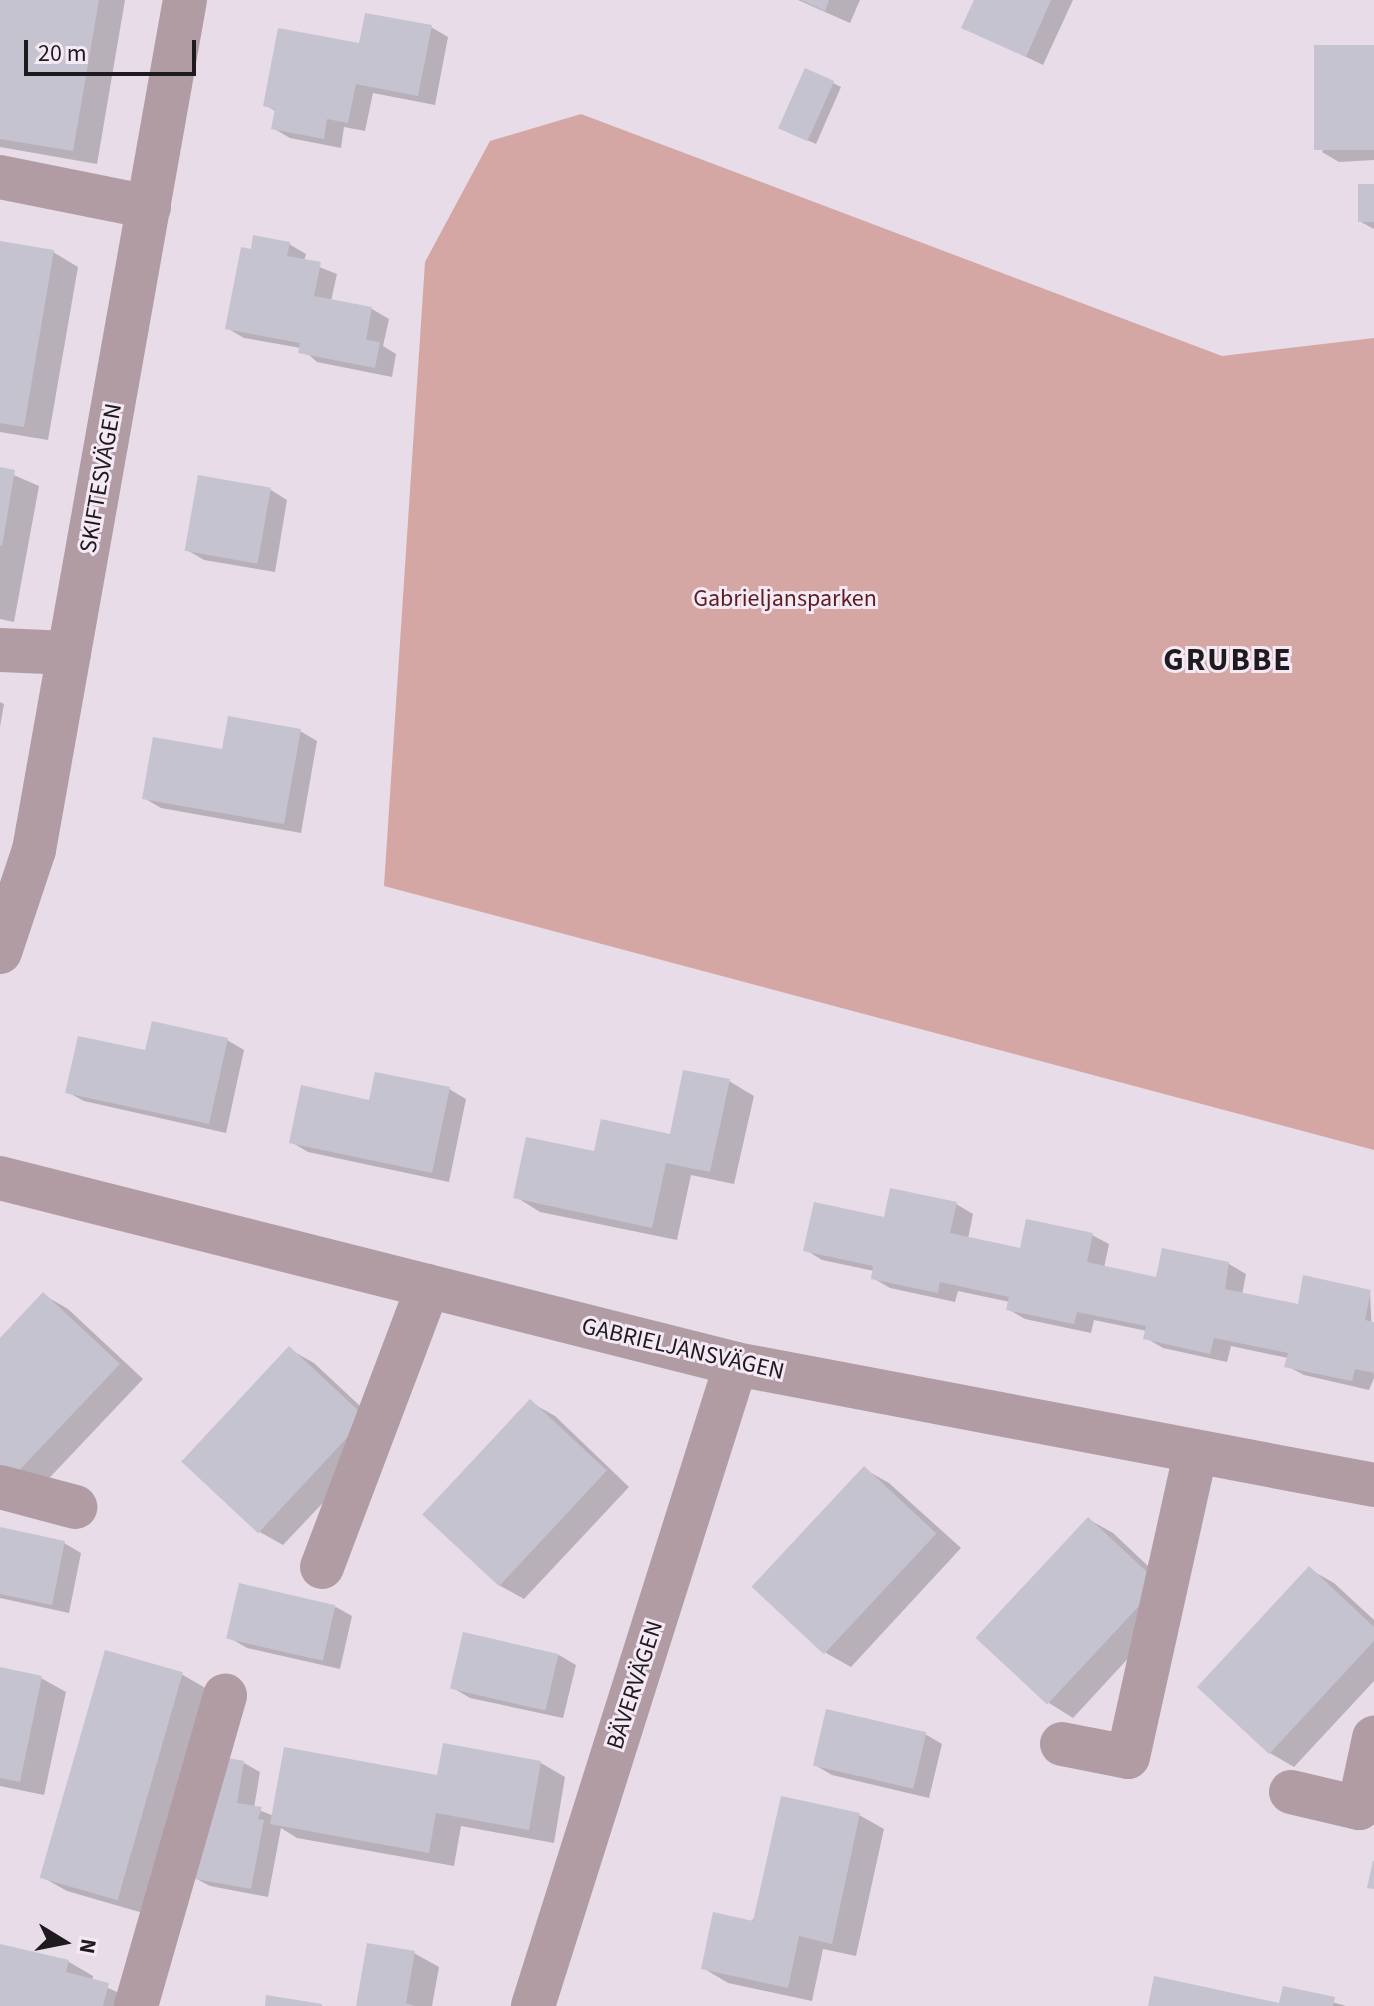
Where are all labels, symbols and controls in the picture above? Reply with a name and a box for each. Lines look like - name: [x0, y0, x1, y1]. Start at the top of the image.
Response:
- scale bar: [28, 24, 200, 74]
- text: 20 m: [38, 36, 87, 71]
- street label: SKIFTESVÄGEN: [74, 401, 128, 555]
- park label: Gabrieljansparken: [693, 585, 877, 613]
- district label: GRUBBE: [1163, 641, 1293, 679]
- street label: GABRIELJANSVÄGEN: [579, 1312, 787, 1386]
- street label: BÄVERVÄGEN: [601, 1617, 669, 1753]
- north arrow: [24, 1902, 104, 1982]
- text: N: [71, 1936, 105, 1956]

